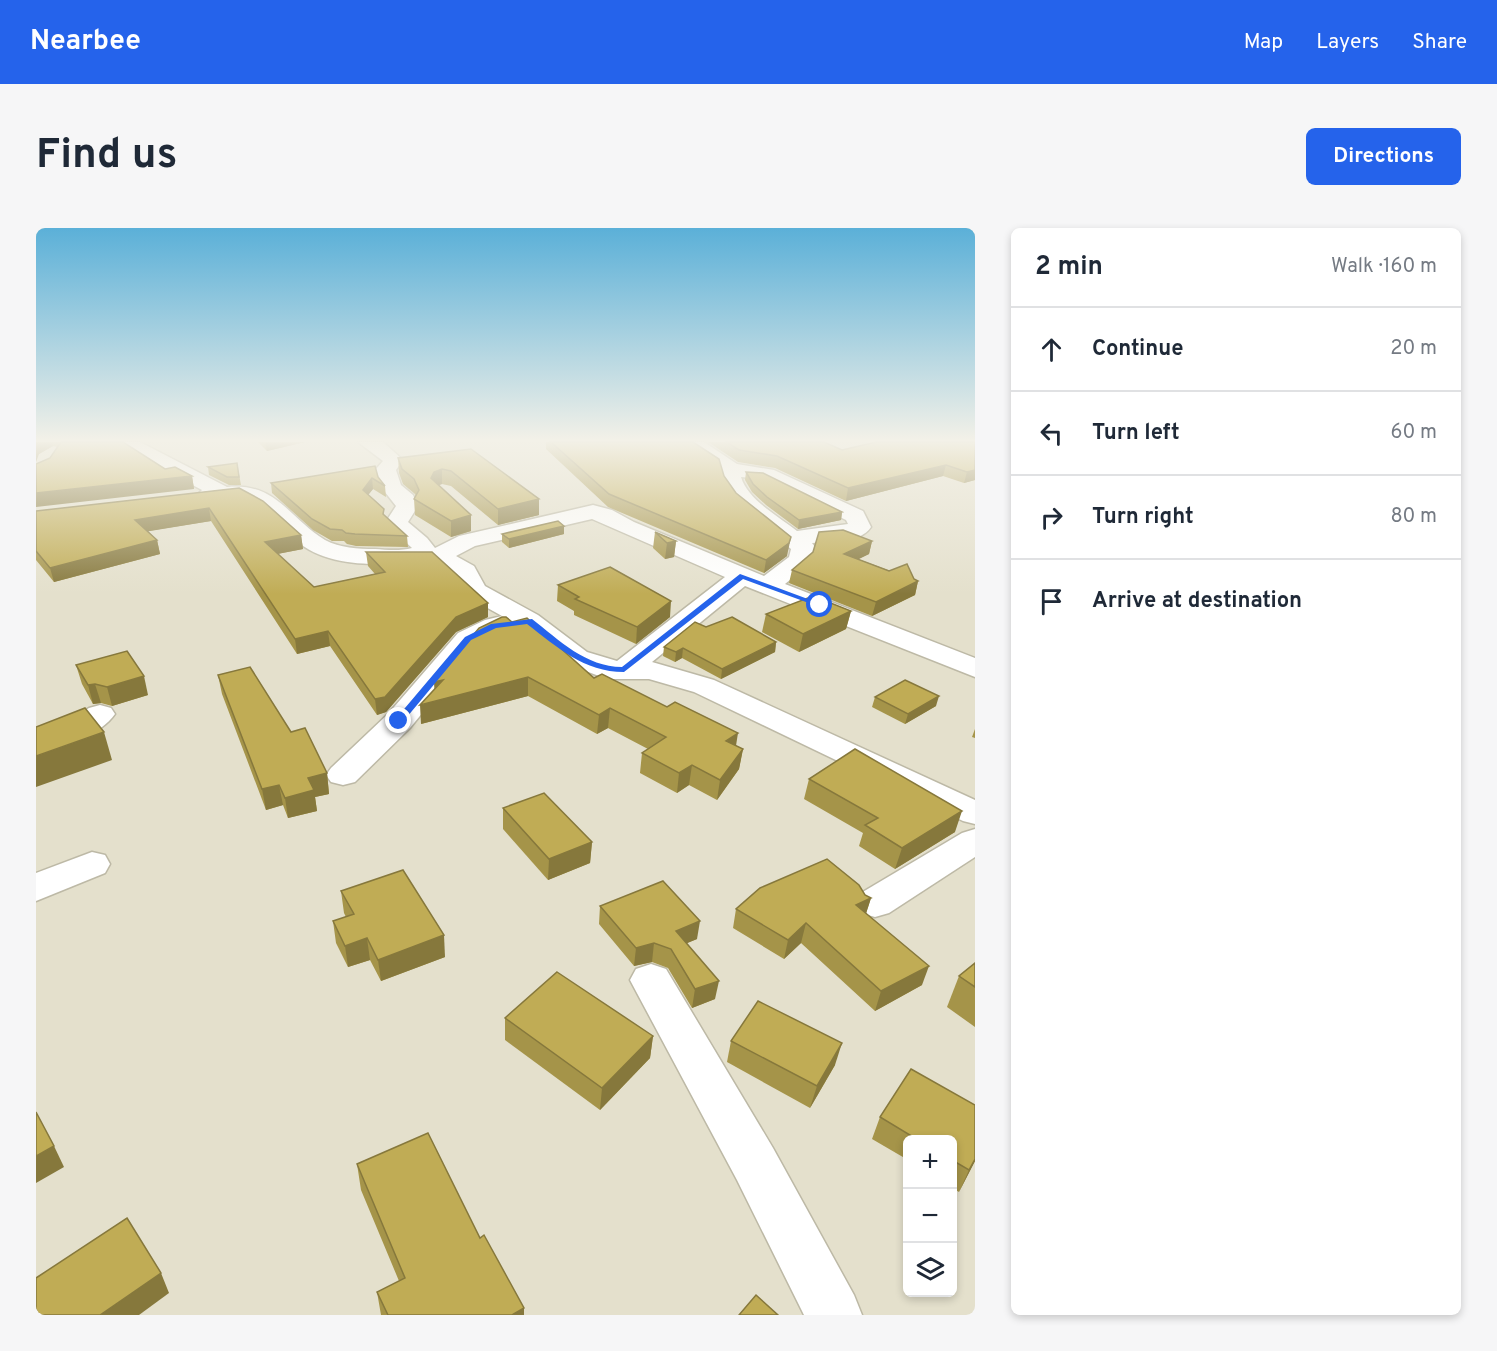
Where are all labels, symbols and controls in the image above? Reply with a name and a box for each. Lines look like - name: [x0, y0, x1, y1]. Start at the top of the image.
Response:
- text: Nearbee: [30, 24, 141, 60]
- text: Map: [1244, 29, 1283, 56]
- text: Layers: [1316, 29, 1379, 56]
- text: Share: [1412, 29, 1467, 56]
- button: Directions: [1306, 128, 1461, 185]
- text: Find us: [36, 130, 177, 183]
- text: 2 min: [1035, 251, 1103, 284]
- text: Walk · 160 m: [1331, 254, 1437, 280]
- icon: ahead: [1035, 333, 1068, 366]
- text: Continue: [1092, 336, 1183, 363]
- text: 20 m: [1390, 336, 1437, 362]
- icon: left: [1035, 417, 1068, 450]
- text: Turn left: [1092, 420, 1180, 447]
- text: 60 m: [1391, 420, 1437, 446]
- icon: right: [1035, 501, 1068, 534]
- text: Turn right: [1092, 504, 1194, 531]
- text: 80 m: [1391, 504, 1437, 530]
- icon: arrive: [1035, 585, 1068, 618]
- text: Arrive at destination: [1092, 588, 1302, 615]
- route start: [806, 591, 832, 617]
- route end: [385, 707, 411, 733]
- map controls: [903, 1135, 957, 1297]
- button: +: [903, 1135, 957, 1189]
- button: −: [903, 1189, 957, 1243]
- button: layers: [903, 1243, 957, 1297]

